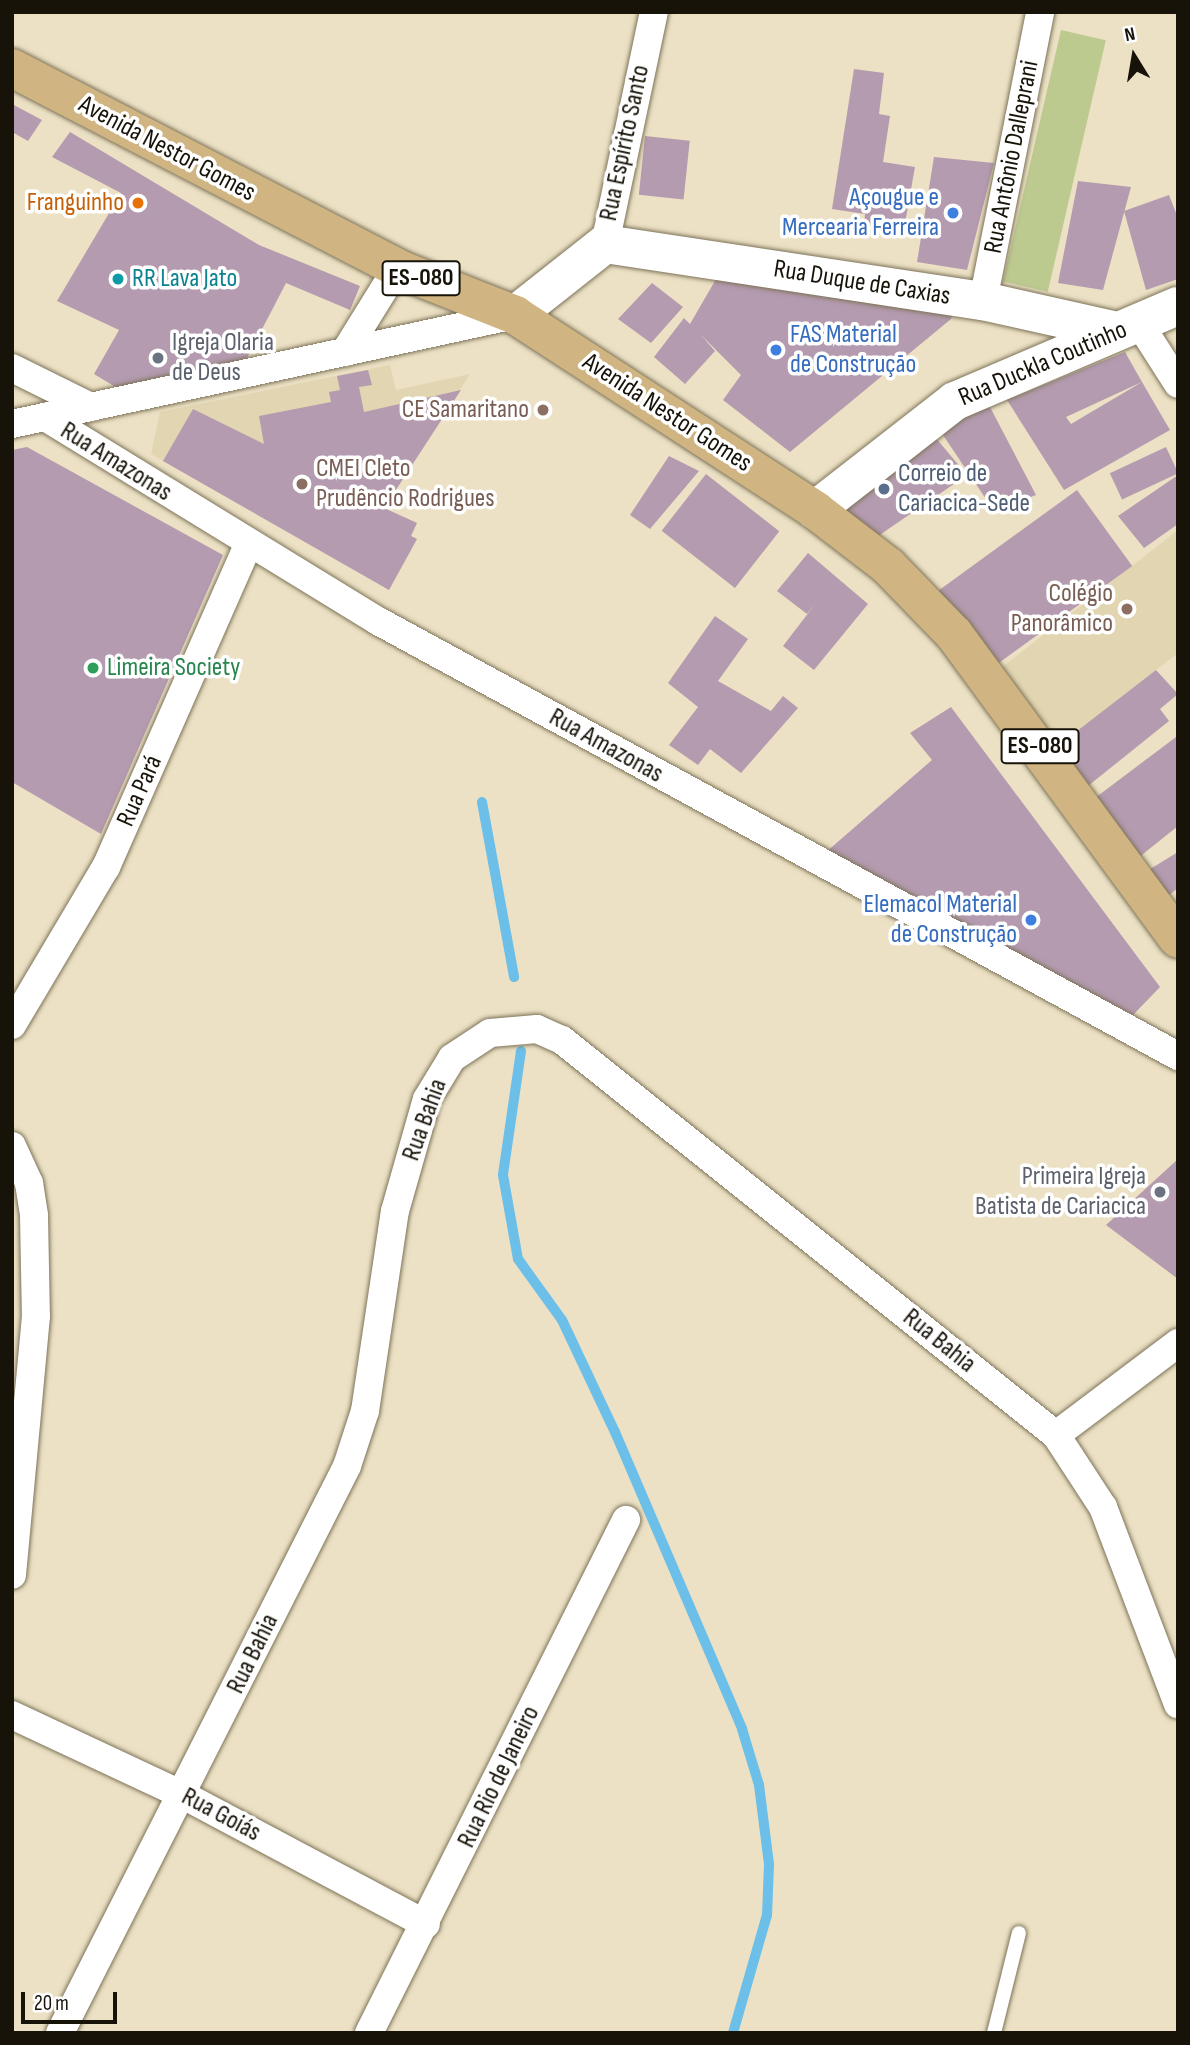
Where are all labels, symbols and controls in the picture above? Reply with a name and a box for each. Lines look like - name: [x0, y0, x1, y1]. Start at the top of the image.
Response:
- north arrow: [1099, 21, 1169, 91]
- text: N: [1123, 23, 1137, 47]
- street label: Rua Antônio Dalleprani: [978, 58, 1046, 256]
- street label: Rua Espírito Santo: [593, 62, 657, 224]
- street label: Avenida Nestor Gomes: [73, 89, 261, 209]
- place label: Açougue e Mercearia Ferreira: [782, 182, 939, 244]
- place label: Franguinho: [27, 187, 124, 219]
- marker: Franguinho: [130, 195, 146, 211]
- marker: Açougue e Mercearia Ferreira: [945, 205, 961, 221]
- street label: Rua Duque de Caxias: [771, 254, 953, 312]
- road number: ES-080: [381, 258, 461, 298]
- place label: RR Lava Jato: [132, 263, 237, 295]
- marker: RR Lava Jato: [110, 271, 126, 287]
- street label: Rua Duckla Coutinho: [954, 315, 1132, 413]
- place label: FAS Material de Construção: [790, 319, 916, 380]
- place label: Igreja Olaria de Deus: [172, 327, 274, 388]
- marker: FAS Material de Construção: [768, 342, 784, 358]
- street label: Avenida Nestor Gomes: [577, 347, 757, 479]
- marker: Igreja Olaria de Deus: [150, 350, 166, 366]
- place label: CE Samaritano: [402, 394, 529, 426]
- marker: CE Samaritano: [535, 402, 551, 418]
- street label: Rua Amazonas: [54, 415, 178, 509]
- place label: CMEI Cleto Prudêncio Rodrigues: [316, 453, 495, 514]
- place label: Correio de Cariacica-Sede: [898, 458, 1030, 520]
- marker: CMEI Cleto Prudêncio Rodrigues: [294, 476, 310, 492]
- marker: Correio de Cariacica-Sede: [876, 481, 892, 497]
- place label: Colégio Panorâmico: [1011, 578, 1113, 640]
- marker: Colégio Panorâmico: [1119, 601, 1135, 617]
- place label: Limeira Society: [107, 652, 240, 684]
- marker: Limeira Society: [85, 660, 101, 676]
- street label: Rua Amazonas: [544, 702, 668, 790]
- road number: ES-080: [1000, 726, 1080, 766]
- street label: Rua Pará: [111, 751, 169, 831]
- place label: Elemacol Material de Construção: [863, 889, 1017, 950]
- marker: Elemacol Material de Construção: [1023, 912, 1039, 928]
- street label: Rua Bahia: [396, 1075, 454, 1165]
- place label: Primeira Igreja Batista de Cariacica: [975, 1161, 1146, 1222]
- marker: Primeira Igreja Batista de Cariacica: [1152, 1184, 1168, 1200]
- street label: Rua Bahia: [896, 1302, 982, 1380]
- street label: Rua Bahia: [220, 1609, 286, 1699]
- street label: Rua Rio de Janeiro: [451, 1701, 547, 1853]
- street label: Rua Goiás: [176, 1781, 266, 1849]
- scale bar: [24, 1979, 121, 2023]
- text: 20 m: [34, 1991, 69, 2016]

